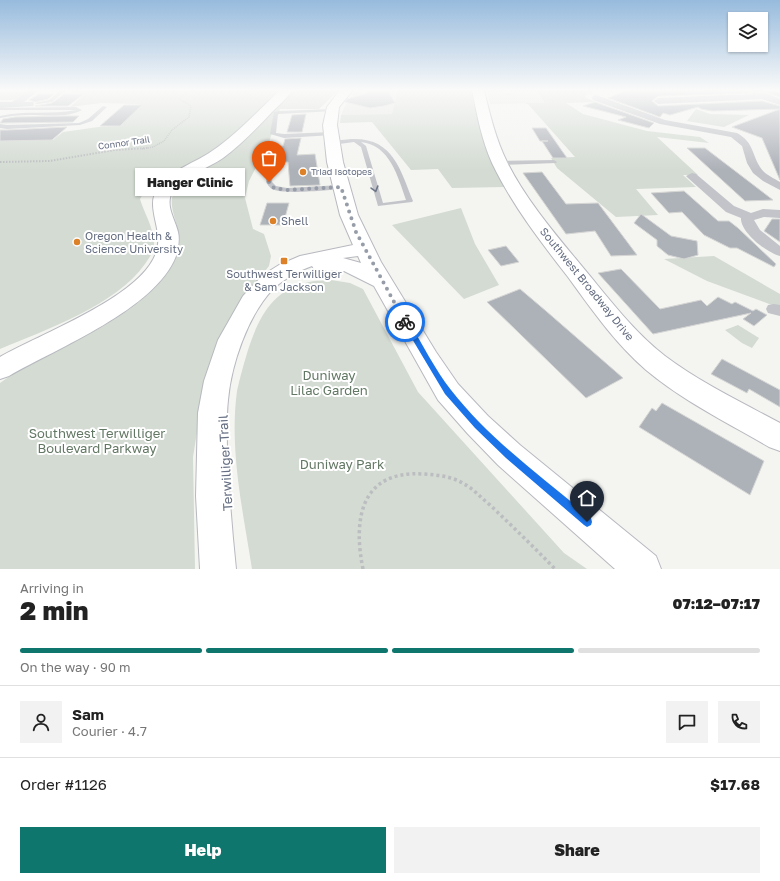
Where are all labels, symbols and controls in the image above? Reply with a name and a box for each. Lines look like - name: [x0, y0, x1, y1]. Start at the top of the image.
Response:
- map controls: [728, 12, 768, 52]
- button: layers: [728, 12, 768, 52]
- street label: Connor Trail: [97, 133, 151, 152]
- pin: [252, 141, 286, 182]
- icon: bag: [258, 147, 280, 169]
- place label: Triad Isotopes: [311, 166, 372, 177]
- marker: Triad Isotopes: [298, 167, 308, 177]
- callout: Hanger Clinic: [135, 168, 245, 196]
- text: Hanger Clinic: [147, 174, 233, 190]
- one-way arrow: [370, 185, 379, 192]
- place label: Shell: [281, 214, 309, 227]
- marker: Shell: [268, 216, 278, 226]
- street label: Southwest Broadway Drive: [538, 225, 637, 343]
- place label: Oregon Health & Science University: [85, 229, 183, 255]
- marker: Oregon Health & Science University: [72, 237, 82, 247]
- marker: Southwest Terwilliger & Sam Jackson: [279, 256, 289, 266]
- place label: Southwest Terwilliger & Sam Jackson: [226, 267, 342, 293]
- courier: [385, 302, 425, 342]
- icon: bike: [394, 311, 416, 333]
- park label: Duniway Lilac Garden: [290, 367, 368, 398]
- street label: Terwilliger Trail: [214, 415, 236, 511]
- park label: Southwest Terwilliger Boulevard Parkway: [29, 425, 165, 456]
- park label: Duniway Park: [300, 456, 385, 472]
- pin: [570, 481, 604, 522]
- icon: home: [576, 487, 598, 509]
- text: Arriving in: [20, 580, 84, 596]
- text: 07:12–07:17: [673, 594, 760, 612]
- text: 2 min: [20, 595, 88, 626]
- text: On the way · 90 m: [20, 659, 131, 675]
- button: person: [20, 701, 62, 743]
- button: chat: [666, 701, 708, 743]
- button: phone: [718, 701, 760, 743]
- text: Sam: [72, 705, 104, 723]
- text: Courier · 4.7: [72, 723, 147, 739]
- text: Order #1126: [20, 775, 107, 793]
- text: $17.68: [710, 775, 760, 793]
- button: Help: [20, 827, 386, 873]
- button: Share: [394, 827, 760, 873]

